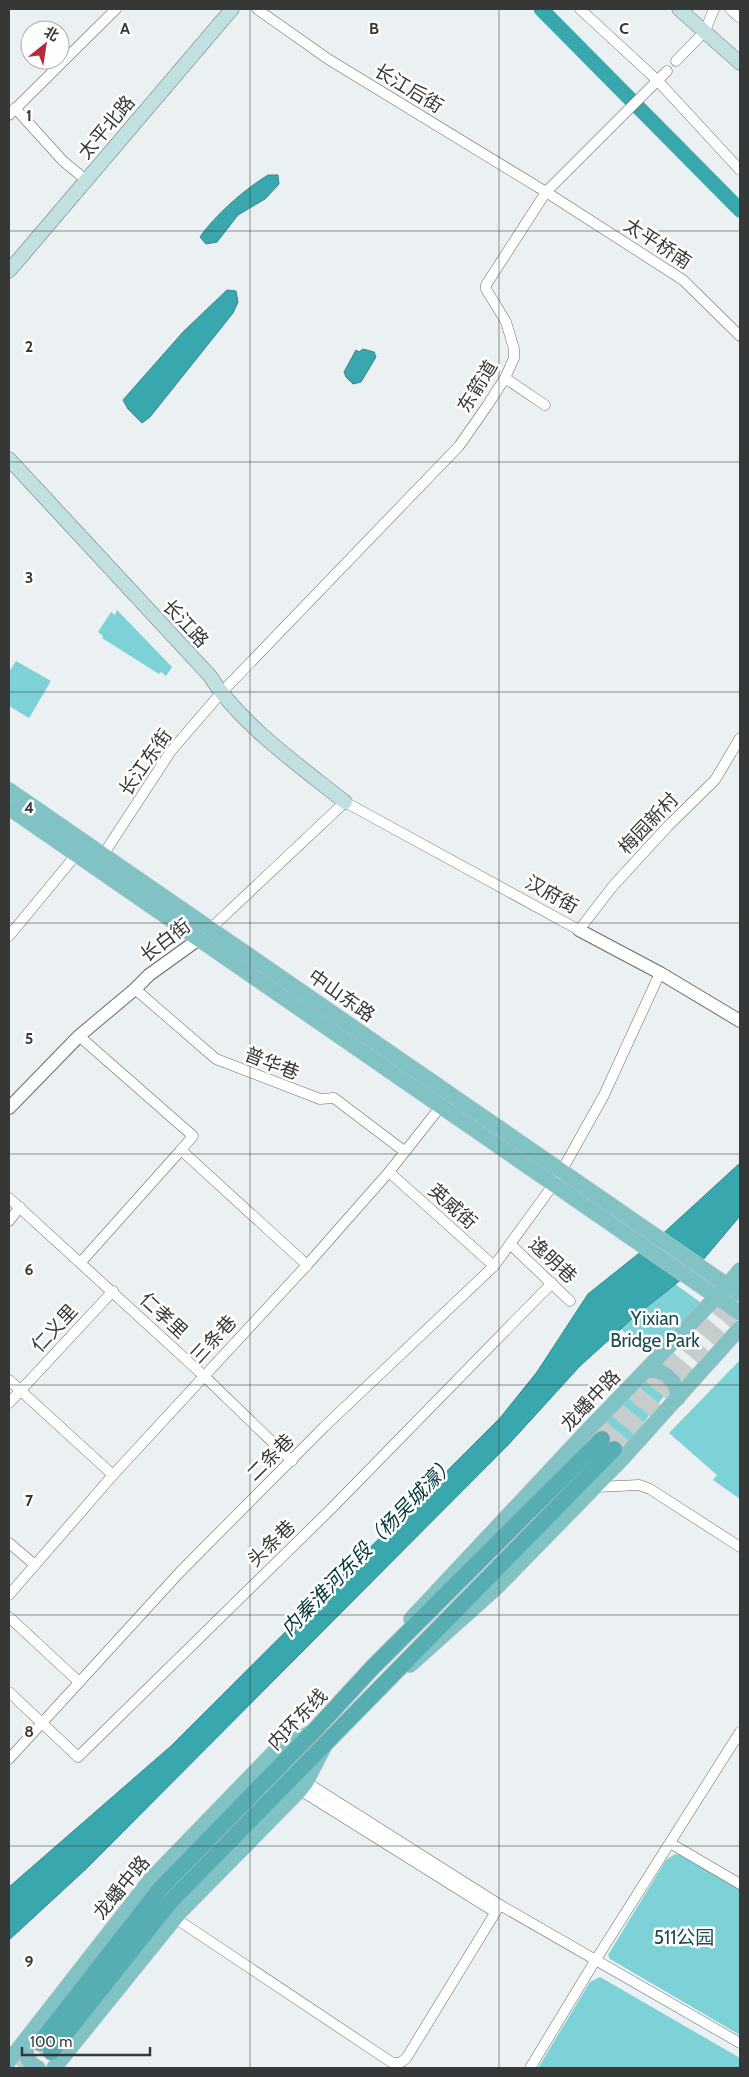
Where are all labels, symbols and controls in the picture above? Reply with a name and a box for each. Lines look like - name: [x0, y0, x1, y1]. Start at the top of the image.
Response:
- text: A: [120, 19, 130, 38]
- text: B: [369, 19, 379, 38]
- text: C: [619, 19, 629, 38]
- north arrow: [20, 20, 70, 70]
- text: 北: [41, 22, 62, 45]
- street label: 长江后街: [370, 59, 447, 118]
- street label: 太平北路: [73, 91, 140, 164]
- text: 1: [26, 106, 32, 125]
- street label: 太平桥南: [620, 213, 696, 274]
- text: 2: [25, 337, 33, 356]
- street label: 东箭道: [453, 356, 502, 417]
- text: 3: [25, 568, 33, 587]
- street label: 长江路: [158, 595, 213, 652]
- street label: 长江东街: [114, 725, 177, 800]
- street label: 梅园新村: [614, 788, 683, 859]
- text: 4: [24, 798, 34, 817]
- street label: 汉府街: [521, 871, 582, 918]
- street label: 长白街: [136, 914, 195, 967]
- street label: 中山东路: [304, 964, 379, 1027]
- text: 5: [25, 1029, 33, 1048]
- street label: 普华巷: [241, 1043, 303, 1084]
- street label: 英威街: [424, 1179, 482, 1234]
- street label: 逸明巷: [524, 1233, 581, 1288]
- text: 6: [25, 1260, 34, 1279]
- street label: 仁孝里: [135, 1288, 192, 1343]
- street label: 仁义里: [27, 1300, 82, 1357]
- park label: Yixian Bridge Park: [610, 1307, 700, 1352]
- street label: 三条巷: [186, 1311, 241, 1368]
- street label: 龙蟠中路: [556, 1365, 625, 1436]
- street label: 二条巷: [242, 1429, 299, 1486]
- water label: 内秦淮河东段（杨吴城濠）: [276, 1451, 460, 1641]
- text: 7: [25, 1491, 34, 1510]
- street label: 头条巷: [243, 1515, 300, 1571]
- street label: 内环东线: [263, 1684, 332, 1755]
- text: 8: [24, 1722, 34, 1741]
- street label: 龙蟠中路: [88, 1851, 155, 1924]
- park label: 511公园: [654, 1926, 714, 1949]
- text: 9: [25, 1952, 34, 1971]
- scale bar: [22, 2024, 150, 2056]
- text: 100 m: [30, 2033, 72, 2051]

